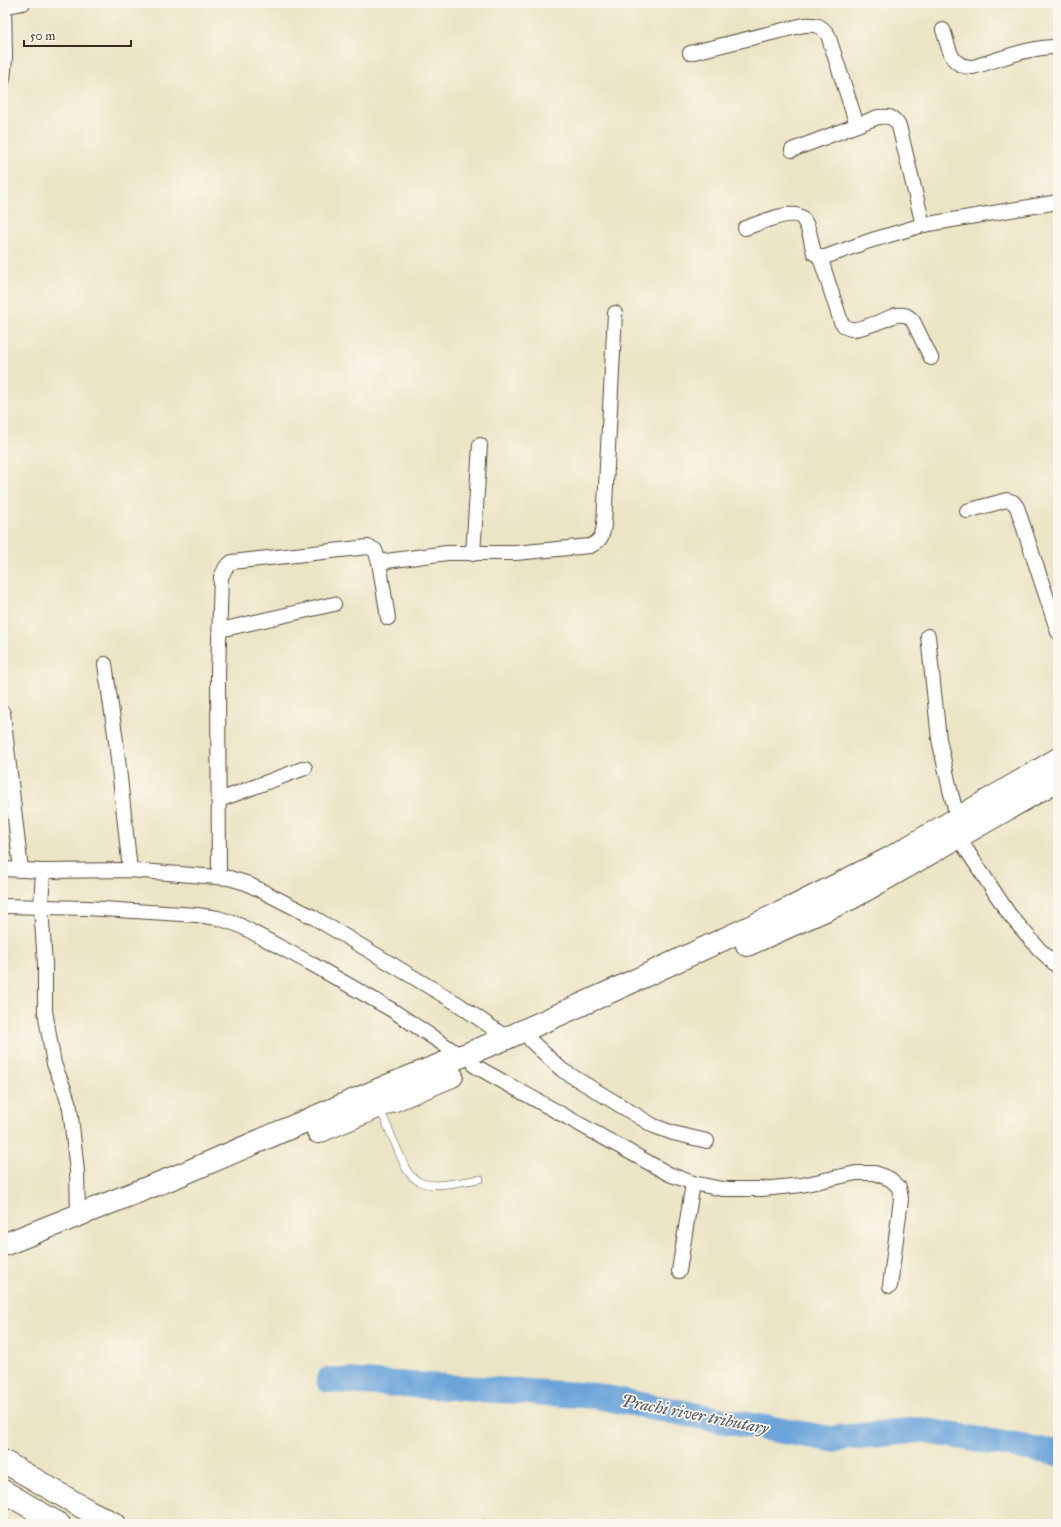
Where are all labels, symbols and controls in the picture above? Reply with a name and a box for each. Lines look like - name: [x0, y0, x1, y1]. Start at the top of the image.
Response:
- scale bar: [24, 22, 131, 48]
- text: 50 m: [30, 29, 55, 43]
- water label: Prachi river tributary: [620, 1390, 771, 1439]

